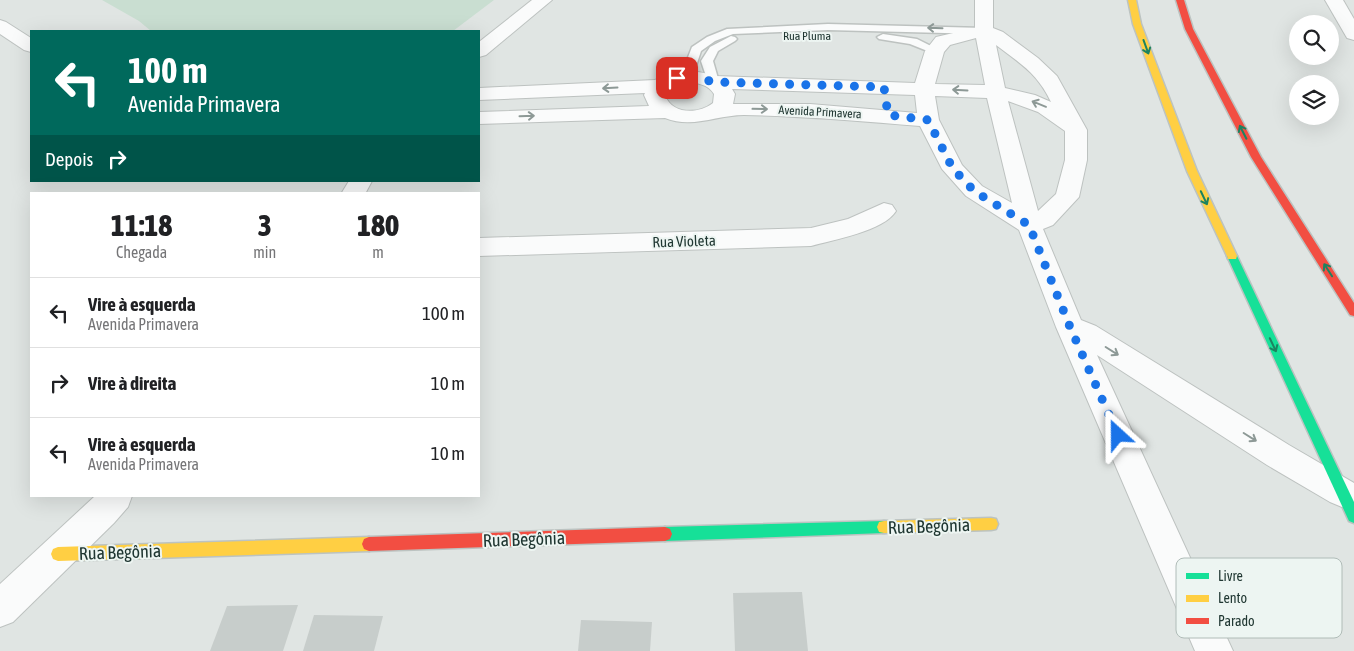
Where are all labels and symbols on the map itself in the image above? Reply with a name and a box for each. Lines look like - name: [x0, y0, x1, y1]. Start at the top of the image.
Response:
- one-way arrow: [927, 24, 943, 33]
- street label: Rua Pluma: [783, 29, 831, 43]
- one-way arrow: [1142, 38, 1151, 54]
- pin: [656, 57, 698, 99]
- one-way arrow: [602, 84, 618, 93]
- one-way arrow: [952, 86, 968, 95]
- one-way arrow: [1032, 99, 1047, 108]
- street label: Avenida Primavera: [778, 103, 862, 121]
- one-way arrow: [752, 105, 768, 114]
- one-way arrow: [519, 112, 535, 121]
- one-way arrow: [1238, 125, 1247, 140]
- one-way arrow: [1200, 190, 1209, 205]
- street label: Rua Violeta: [652, 231, 716, 251]
- one-way arrow: [1323, 264, 1333, 278]
- one-way arrow: [1269, 337, 1279, 352]
- one-way arrow: [1105, 346, 1119, 356]
- position arrow: [1091, 408, 1143, 460]
- one-way arrow: [1242, 433, 1256, 443]
- street label: Rua Begônia: [887, 514, 971, 538]
- street label: Rua Begônia: [482, 527, 566, 551]
- street label: Rua Begônia: [78, 540, 162, 564]
- legend: [1176, 558, 1342, 638]
- text: Livre: [1218, 568, 1243, 584]
- text: Lento: [1218, 590, 1247, 606]
- text: Parado: [1218, 613, 1255, 629]

